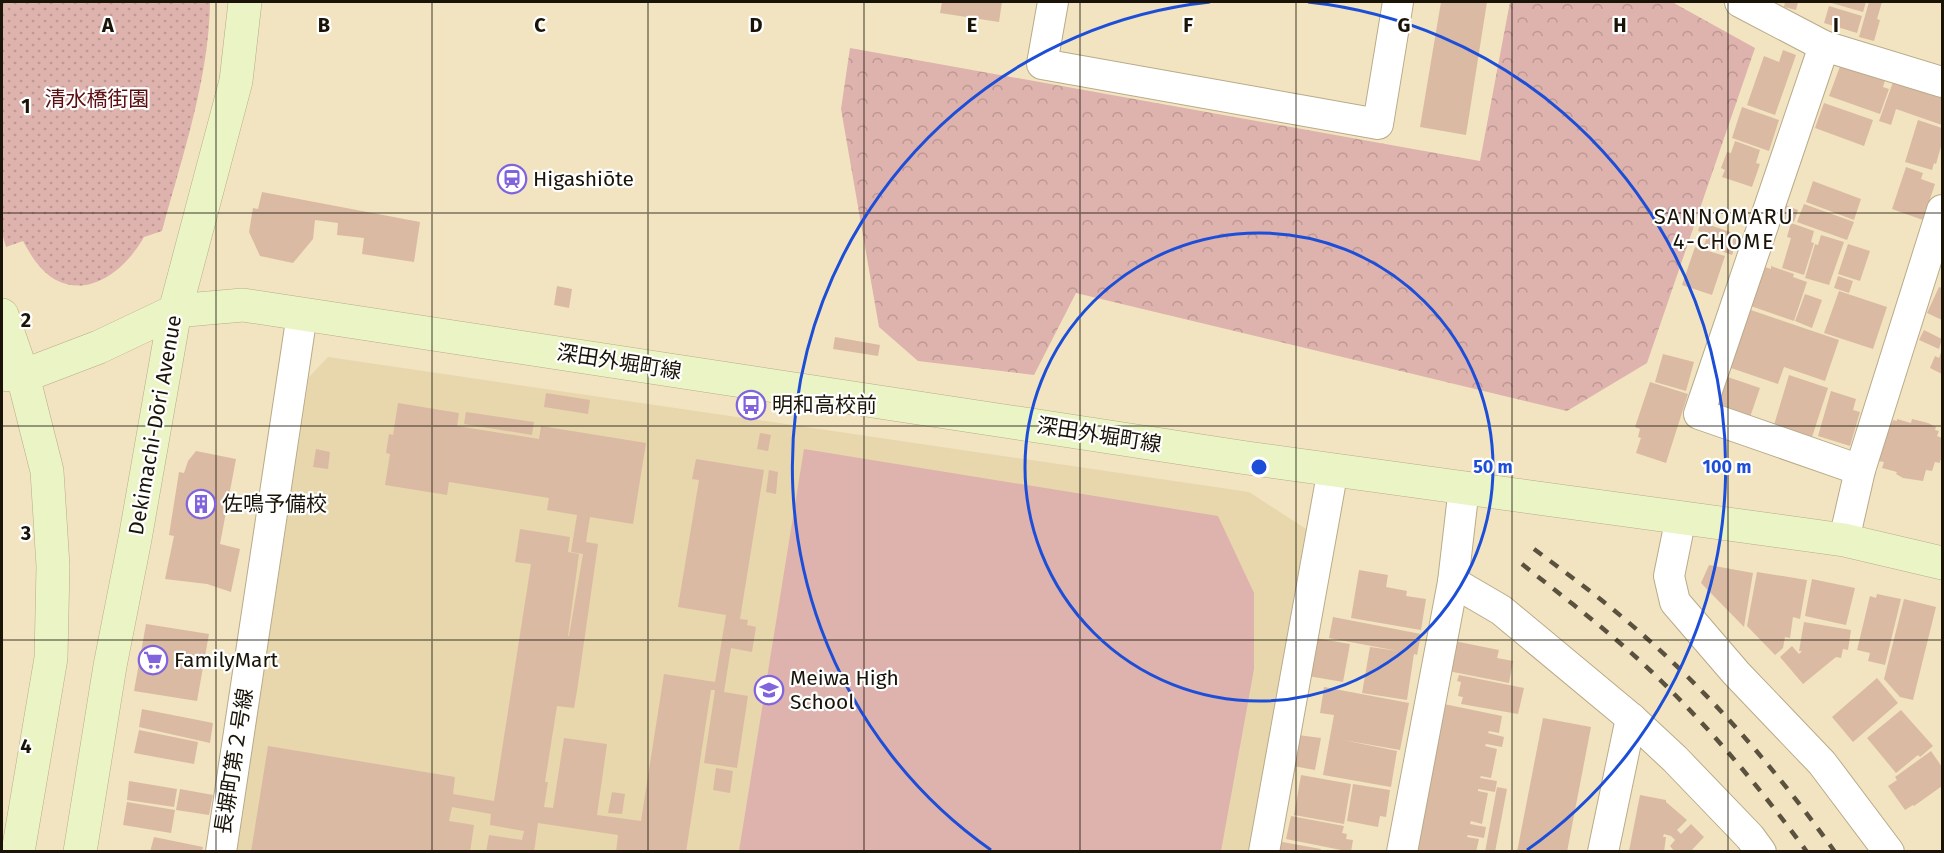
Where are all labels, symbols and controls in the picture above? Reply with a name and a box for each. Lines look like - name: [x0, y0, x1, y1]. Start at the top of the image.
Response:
- text: A: [101, 13, 115, 37]
- text: B: [318, 13, 330, 37]
- text: C: [534, 13, 546, 37]
- text: D: [749, 13, 763, 37]
- text: E: [967, 13, 977, 37]
- text: F: [1183, 13, 1193, 37]
- text: G: [1398, 13, 1410, 37]
- text: H: [1613, 13, 1627, 37]
- text: I: [1833, 13, 1839, 37]
- park label: 清水橋街園: [45, 86, 150, 112]
- text: 1: [21, 94, 31, 118]
- station icon: Higashiōte: [496, 163, 528, 195]
- place label: Higashiōte: [533, 166, 634, 192]
- district label: SANNOMARU 4-CHOME: [1654, 203, 1794, 255]
- text: 2: [21, 308, 31, 332]
- street label: Dekimachi-Dōri Avenue: [123, 313, 187, 537]
- street label: 深田外堀町線: [555, 339, 683, 385]
- bus stop icon: 明和高校前: [735, 389, 767, 421]
- place label: 明和高校前: [772, 392, 877, 418]
- street label: 深田外堀町線: [1035, 412, 1163, 458]
- text: 50 m: [1473, 456, 1513, 478]
- text: 100 m: [1703, 456, 1751, 478]
- centre of rings: [1249, 457, 1269, 477]
- building icon: 佐鳴予備校: [185, 488, 217, 520]
- place label: 佐鳴予備校: [222, 491, 327, 517]
- text: 3: [20, 521, 31, 545]
- supermarket icon: FamilyMart: [137, 644, 169, 676]
- place label: FamilyMart: [174, 647, 279, 673]
- place label: Meiwa High School: [790, 665, 899, 715]
- school or university icon: Meiwa High School: [753, 674, 785, 706]
- street label: 長塀町第２号線: [210, 686, 258, 836]
- text: 4: [20, 734, 32, 758]

